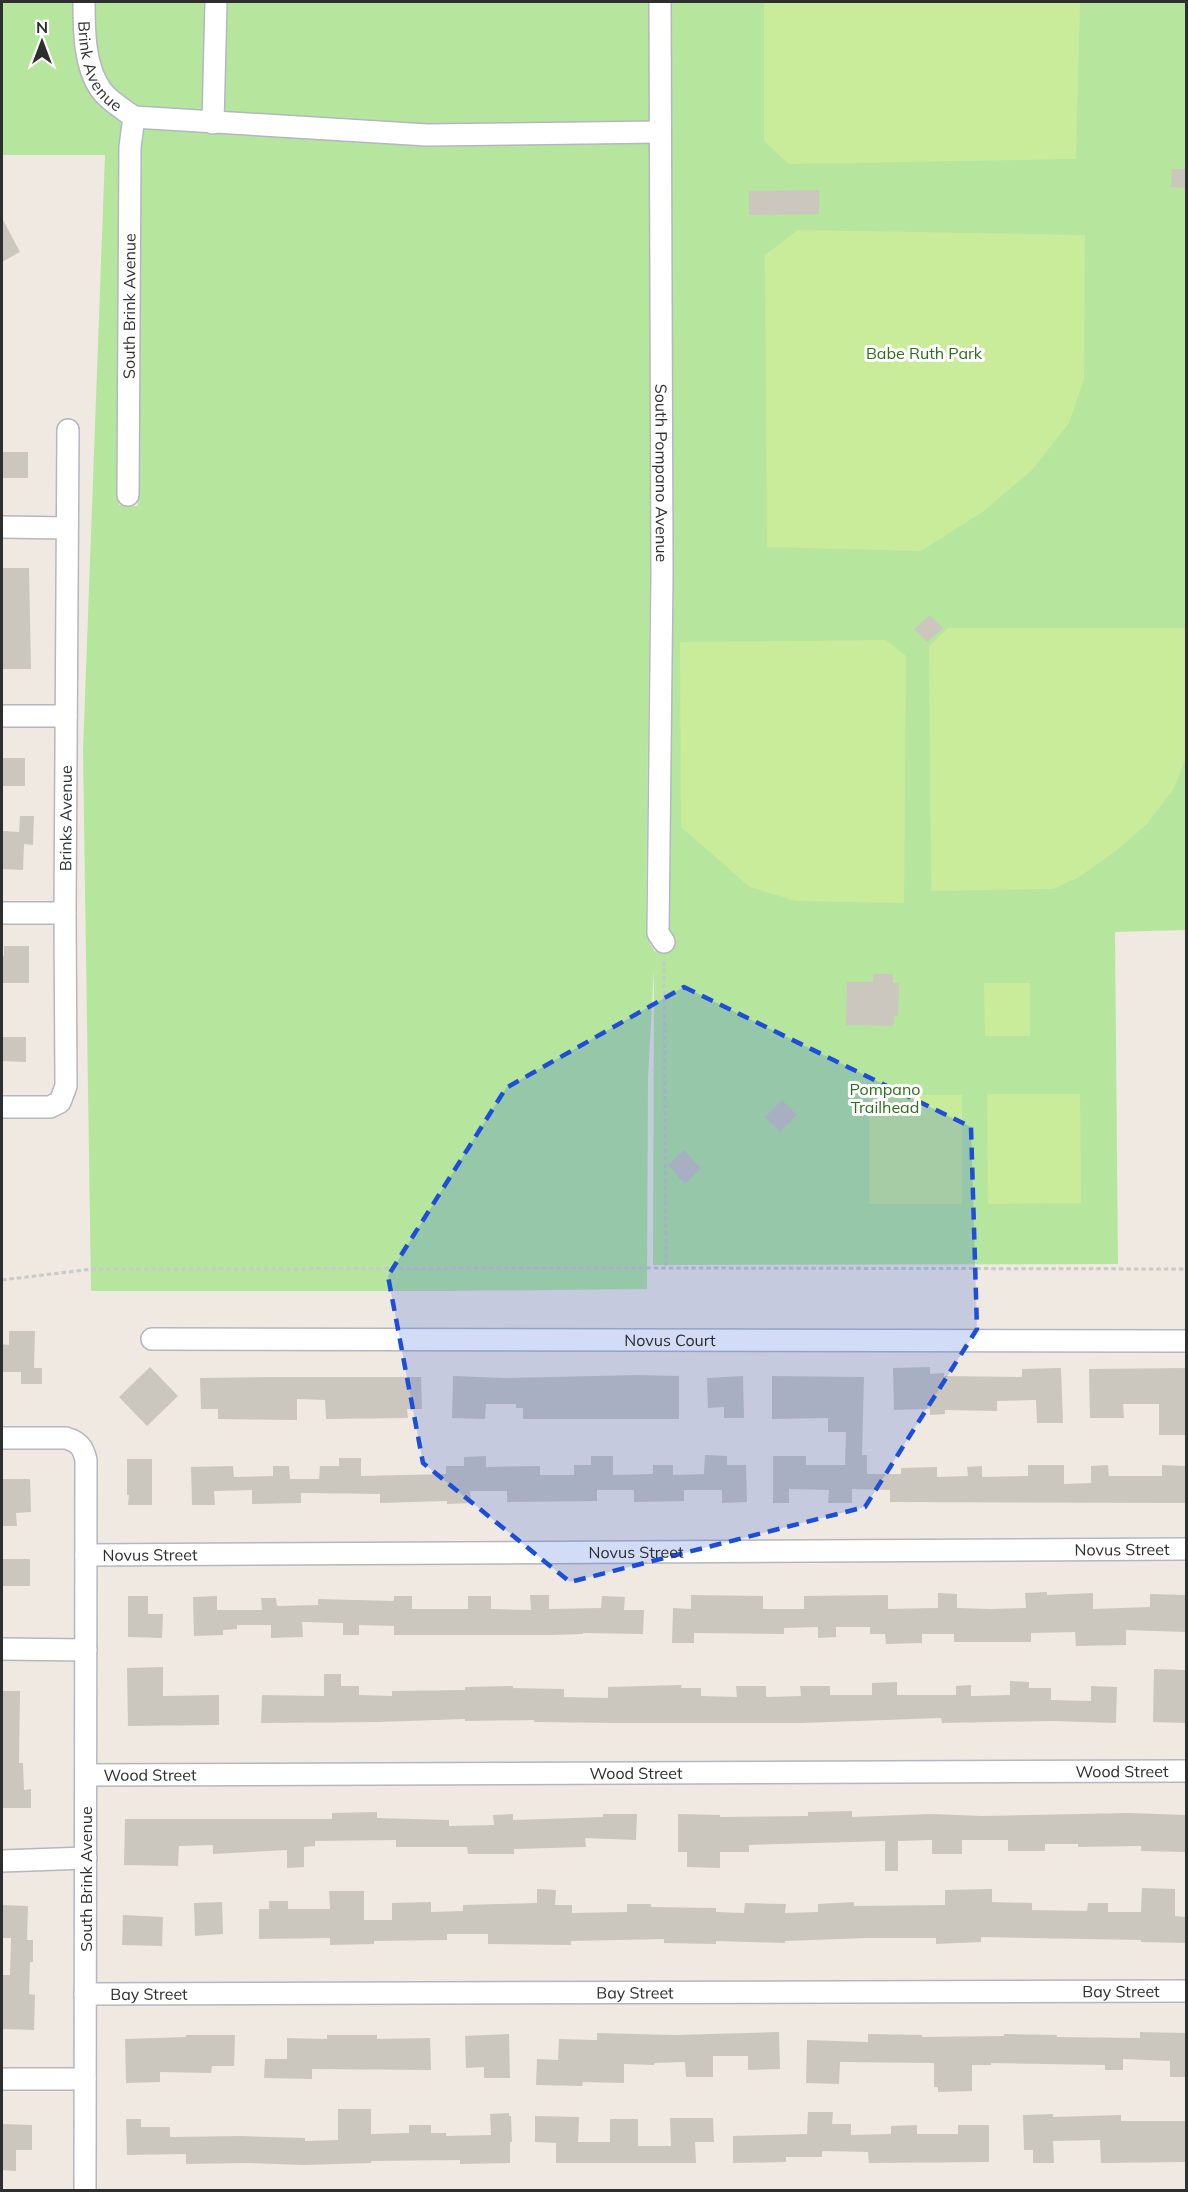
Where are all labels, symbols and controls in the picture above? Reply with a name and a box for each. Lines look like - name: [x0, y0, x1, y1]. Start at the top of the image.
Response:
- north arrow: [12, 12, 72, 72]
- text: N: [36, 17, 48, 37]
- street label: Brink Avenue: [74, 20, 126, 116]
- street label: South Brink Avenue: [119, 233, 140, 379]
- park label: Babe Ruth Park: [866, 343, 983, 363]
- street label: South Pompano Avenue: [651, 384, 672, 562]
- street label: Brinks Avenue: [55, 765, 76, 871]
- park label: Pompano Trailhead: [850, 1079, 920, 1117]
- street label: Novus Court: [624, 1330, 716, 1350]
- street label: Novus Street: [1074, 1539, 1170, 1560]
- street label: Novus Street: [588, 1542, 684, 1562]
- street label: Novus Street: [102, 1544, 198, 1565]
- street label: Wood Street: [1075, 1761, 1169, 1781]
- street label: Wood Street: [589, 1763, 683, 1783]
- street label: Wood Street: [103, 1765, 197, 1785]
- street label: South Brink Avenue: [76, 1806, 96, 1952]
- street label: Bay Street: [1082, 1981, 1160, 2001]
- street label: Bay Street: [596, 1982, 674, 2003]
- street label: Bay Street: [110, 1984, 188, 2004]

